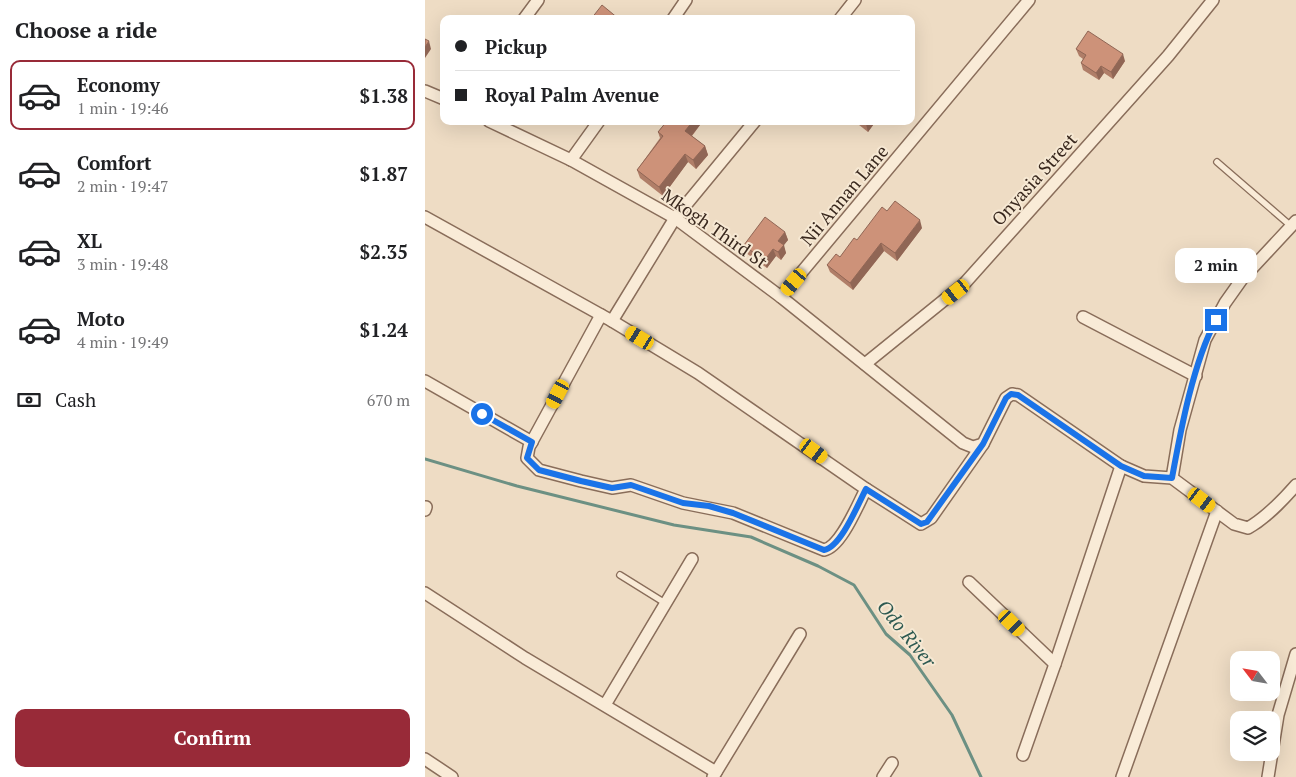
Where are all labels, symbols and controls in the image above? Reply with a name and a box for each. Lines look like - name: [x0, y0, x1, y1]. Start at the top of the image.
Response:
- text: Choose a ride: [15, 15, 157, 44]
- text: Pickup: [485, 34, 547, 59]
- text: Economy: [77, 72, 160, 97]
- icon: car: [17, 73, 62, 118]
- text: Royal Palm Avenue: [485, 82, 659, 107]
- text: $1.38: [359, 83, 408, 108]
- text: 1 min · 19:46: [77, 97, 169, 119]
- street label: Onyasia Street: [986, 127, 1082, 230]
- street label: Nii Annan Lane: [795, 140, 893, 250]
- text: Comfort: [77, 150, 152, 175]
- icon: car: [17, 151, 62, 196]
- text: $1.87: [359, 161, 408, 186]
- text: 2 min · 19:47: [77, 175, 169, 197]
- street label: Mkogh Third St: [657, 183, 773, 274]
- text: XL: [77, 228, 102, 253]
- icon: car: [17, 229, 62, 274]
- text: $2.35: [359, 239, 408, 264]
- callout: 2 min: [1175, 248, 1257, 282]
- text: 3 min · 19:48: [77, 253, 169, 275]
- text: 2 min: [1194, 254, 1238, 276]
- car: [778, 266, 809, 298]
- car: [939, 277, 972, 307]
- text: Moto: [77, 306, 125, 331]
- icon: car: [17, 307, 62, 352]
- route end: [1205, 309, 1227, 331]
- text: $1.24: [359, 317, 408, 342]
- car: [623, 324, 656, 352]
- text: 4 min · 19:49: [77, 331, 169, 353]
- car: [544, 377, 571, 411]
- icon: cash: [15, 386, 43, 414]
- text: Cash: [55, 387, 96, 412]
- text: 670 m: [367, 389, 410, 411]
- route start: [471, 403, 493, 425]
- car: [797, 436, 830, 466]
- car: [1185, 485, 1218, 515]
- water label: Odo River: [872, 594, 942, 672]
- car: [995, 607, 1028, 639]
- north arrow: [1230, 651, 1280, 701]
- map controls: [1230, 651, 1280, 761]
- button: Confirm: [15, 709, 410, 767]
- button: layers: [1230, 711, 1280, 761]

